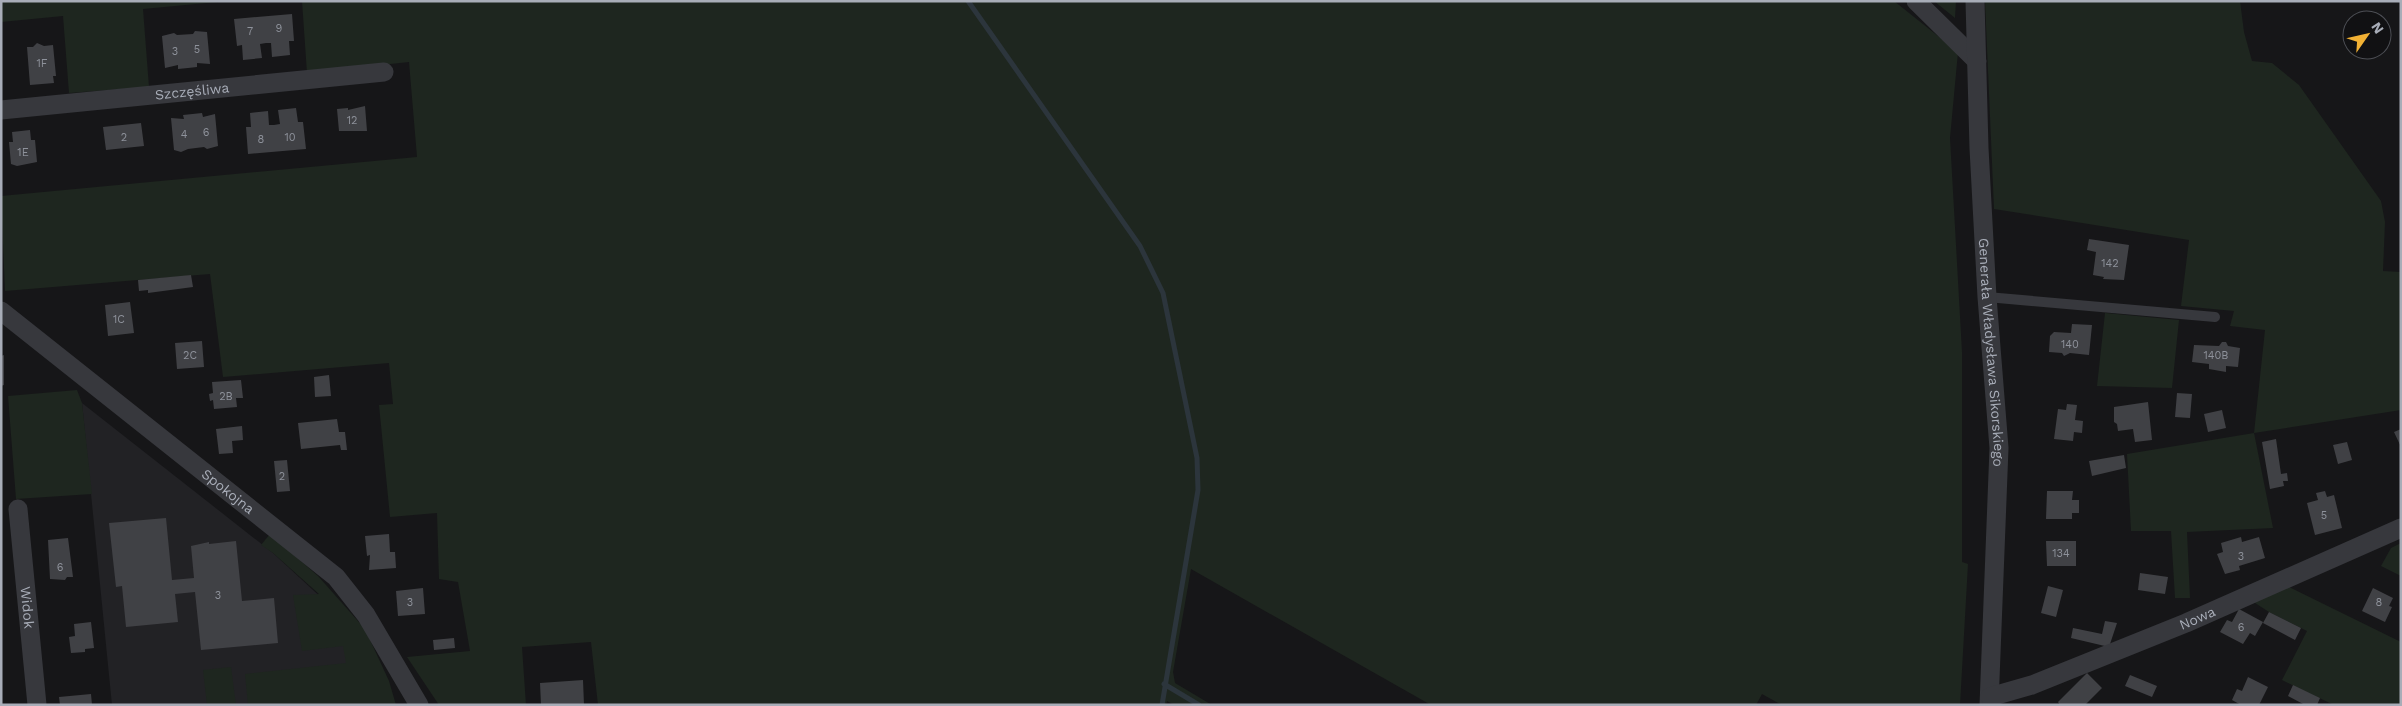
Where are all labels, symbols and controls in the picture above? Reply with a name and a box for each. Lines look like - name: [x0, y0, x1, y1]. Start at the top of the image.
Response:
- north arrow: [2342, 10, 2392, 60]
- text: N: [2368, 19, 2387, 37]
- house number: 9: [276, 22, 283, 35]
- house number: 7: [247, 25, 253, 38]
- house number: 5: [194, 43, 200, 56]
- house number: 3: [172, 45, 178, 58]
- house number: 1F: [37, 57, 48, 70]
- street label: Szczęśliwa: [154, 79, 230, 103]
- house number: 12: [347, 114, 357, 127]
- house number: 6: [203, 126, 210, 139]
- house number: 4: [181, 128, 188, 141]
- house number: 2: [121, 131, 127, 144]
- house number: 10: [284, 131, 296, 144]
- house number: 8: [258, 133, 265, 146]
- house number: 1E: [17, 146, 29, 159]
- street label: Generała Władysława Sikorskiego: [1976, 238, 2007, 467]
- house number: 142: [2101, 257, 2119, 270]
- house number: 1C: [113, 313, 125, 326]
- house number: 140: [2061, 338, 2079, 351]
- house number: 2C: [183, 349, 197, 362]
- house number: 140B: [2203, 349, 2229, 362]
- house number: 2B: [219, 390, 233, 403]
- street label: Spokojna: [199, 466, 258, 517]
- house number: 2: [279, 470, 285, 483]
- house number: 5: [2321, 509, 2327, 522]
- house number: 134: [2052, 547, 2070, 560]
- house number: 3: [2238, 550, 2244, 563]
- house number: 6: [57, 561, 64, 574]
- street label: Widok: [18, 586, 38, 629]
- house number: 3: [215, 589, 221, 602]
- house number: 3: [407, 596, 413, 609]
- house number: 8: [2376, 596, 2383, 609]
- street label: Nowa: [2177, 603, 2218, 633]
- house number: 6: [2238, 621, 2245, 634]

